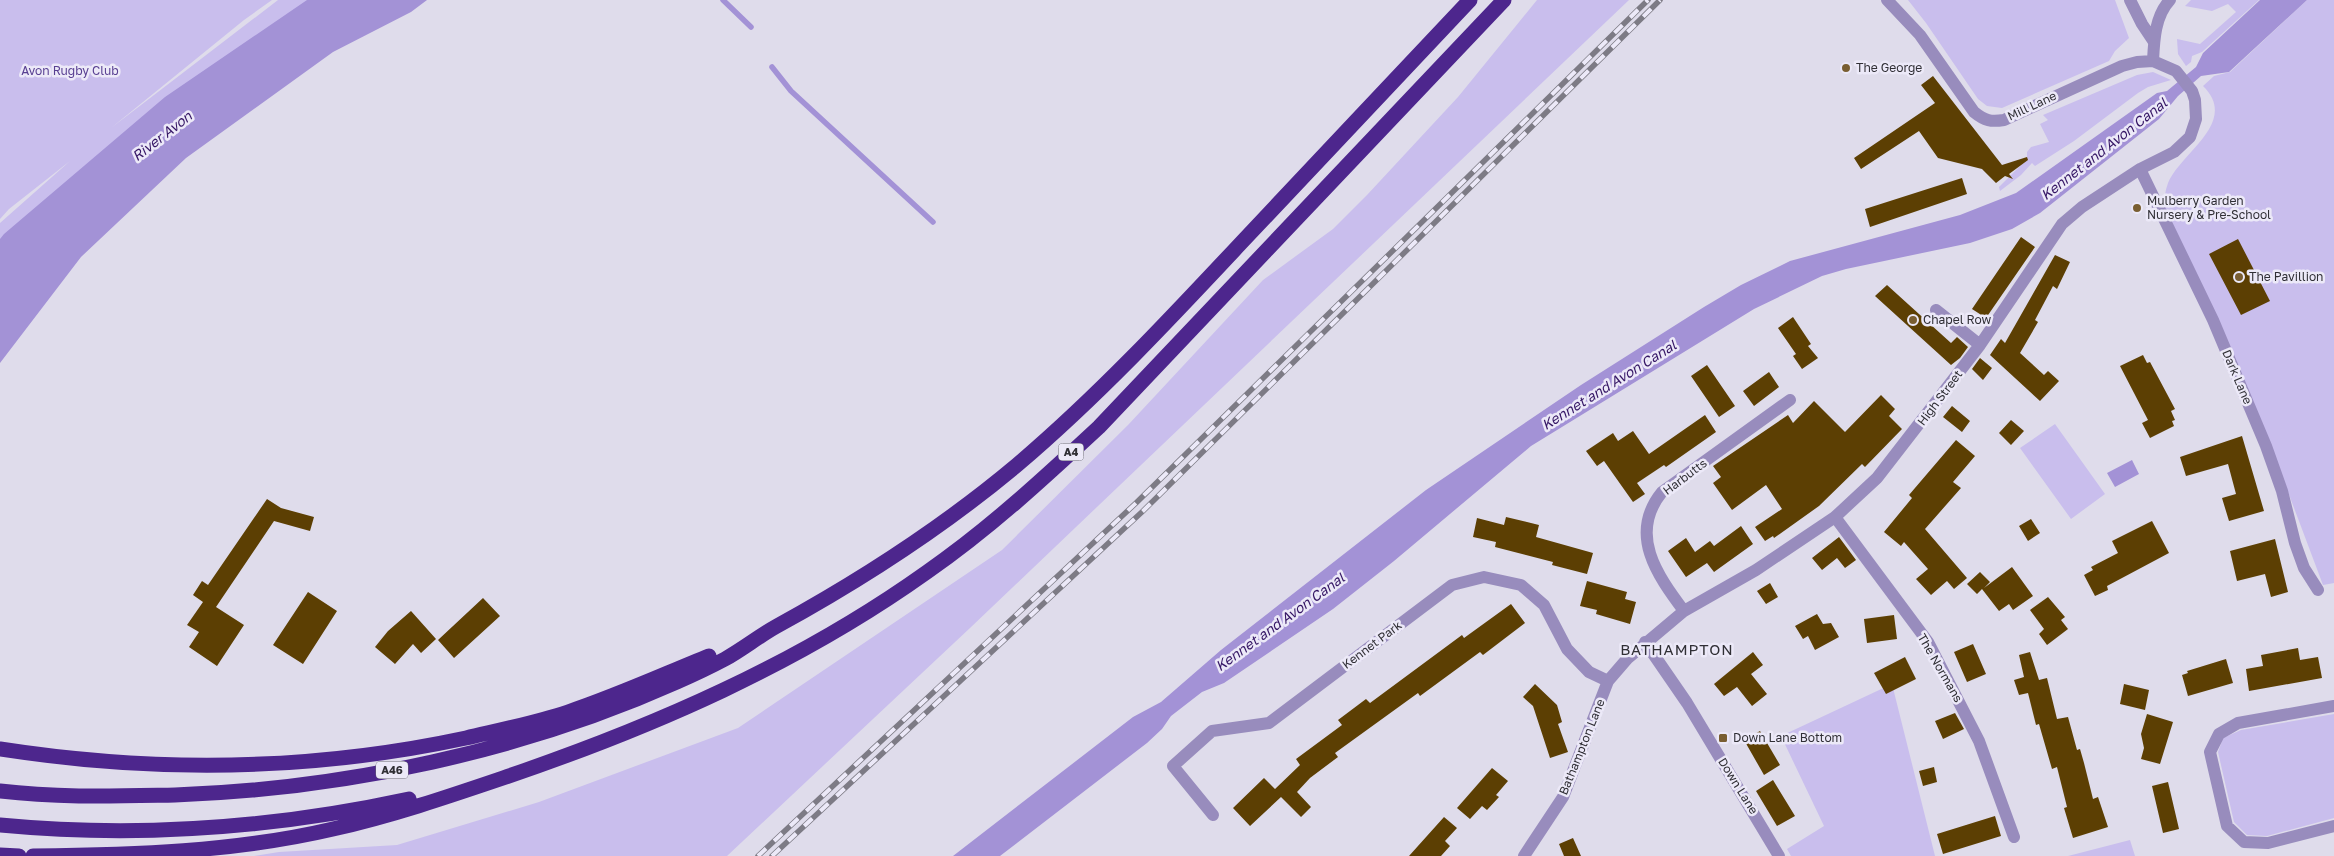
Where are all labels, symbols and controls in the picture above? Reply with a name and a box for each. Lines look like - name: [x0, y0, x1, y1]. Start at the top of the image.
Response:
- place label: The George: [1856, 60, 1922, 75]
- marker: The George: [1840, 62, 1852, 74]
- park label: Avon Rugby Club: [21, 63, 119, 78]
- street label: Mill Lane: [2005, 88, 2059, 123]
- water label: Kennet and Avon Canal: [2037, 94, 2171, 203]
- water label: River Avon: [128, 106, 196, 164]
- place label: Mulberry Garden Nursery & Pre-School: [2147, 193, 2271, 222]
- marker: Mulberry Garden Nursery & Pre-School: [2131, 202, 2143, 214]
- place label: The Pavillion: [2249, 269, 2323, 284]
- marker: The Pavillion: [2233, 271, 2245, 283]
- place label: Chapel Row: [1923, 312, 1992, 327]
- marker: Chapel Row: [1907, 314, 1919, 326]
- water label: Kennet and Avon Canal: [1538, 336, 1680, 433]
- street label: Dark Lane: [2219, 347, 2256, 406]
- street label: High Street: [1914, 367, 1965, 428]
- road number: A4: [1058, 444, 1084, 461]
- street label: Harbutts: [1660, 455, 1710, 498]
- water label: Kennet and Avon Canal: [1212, 569, 1348, 674]
- street label: Kennet Park: [1339, 617, 1405, 672]
- street label: The Normans: [1915, 631, 1966, 705]
- district label: BATHAMPTON: [1620, 640, 1734, 658]
- street label: Bathampton Lane: [1555, 697, 1608, 797]
- place label: Down Lane Bottom: [1733, 730, 1842, 745]
- marker: Down Lane Bottom: [1717, 732, 1729, 744]
- street label: Down Lane: [1715, 755, 1762, 817]
- road number: A46: [376, 762, 408, 778]

